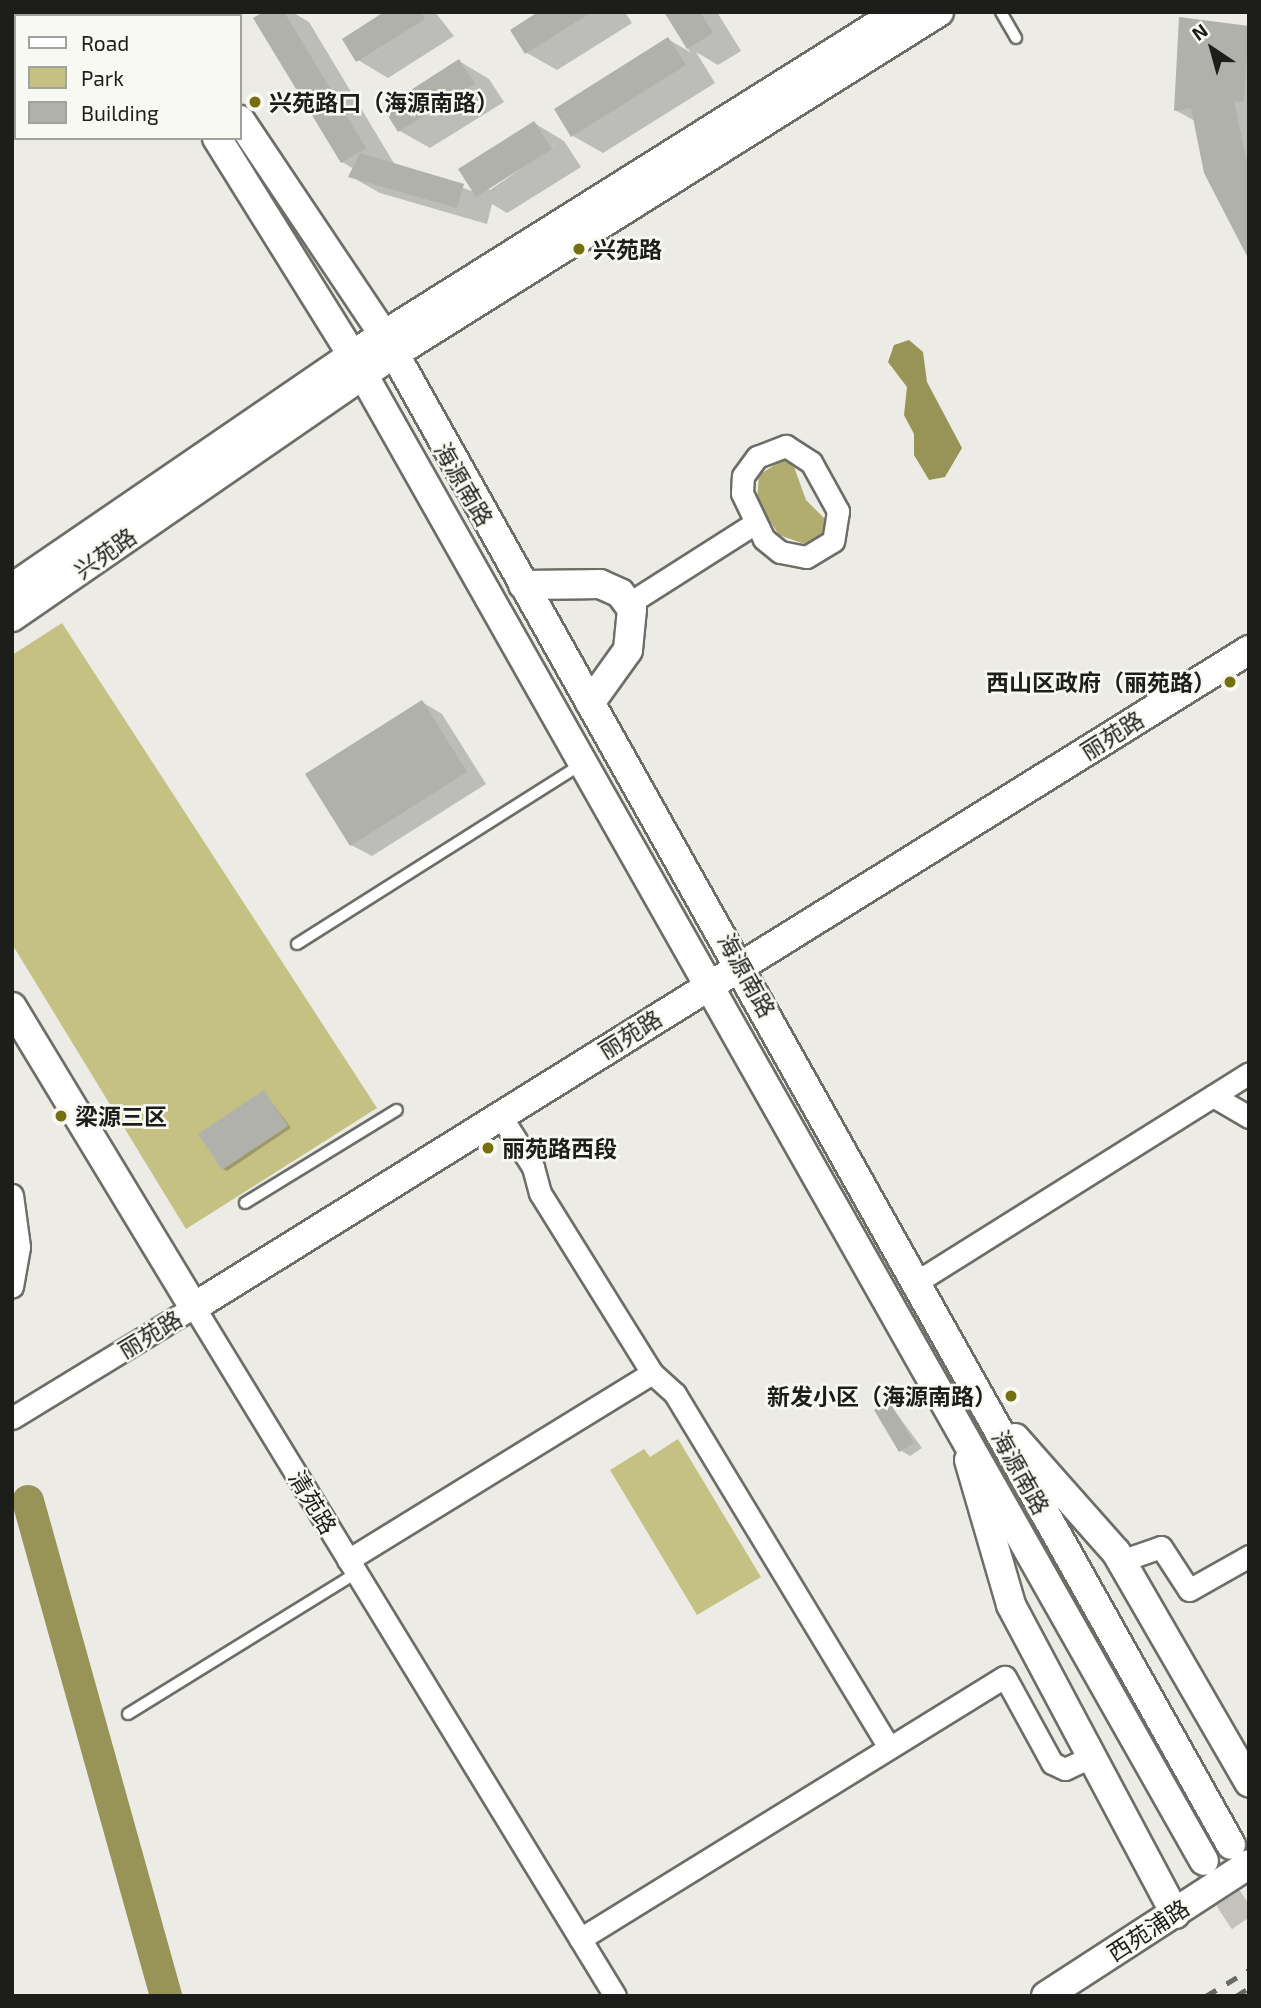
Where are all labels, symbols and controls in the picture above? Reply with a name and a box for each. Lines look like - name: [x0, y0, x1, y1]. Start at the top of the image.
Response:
- legend: [14, 14, 242, 140]
- north arrow: [1177, 14, 1247, 84]
- text: N: [1187, 18, 1212, 45]
- text: Road: [81, 30, 129, 55]
- text: Park: [81, 65, 124, 90]
- place label: 兴苑路口（海源南路）: [269, 88, 499, 116]
- marker: 兴苑路口（海源南路）: [247, 94, 263, 110]
- text: Building: [81, 100, 159, 125]
- place label: 兴苑路: [593, 235, 662, 263]
- marker: 兴苑路: [571, 241, 587, 257]
- street label: 海源南路: [429, 437, 499, 531]
- street label: 兴苑路: [69, 522, 141, 584]
- place label: 西山区政府（丽苑路）: [986, 668, 1216, 696]
- marker: 西山区政府（丽苑路）: [1222, 674, 1238, 690]
- street label: 丽苑路: [1075, 705, 1149, 765]
- street label: 海源南路: [713, 928, 781, 1022]
- street label: 丽苑路: [593, 1004, 667, 1064]
- place label: 梁源三区: [75, 1102, 167, 1130]
- marker: 梁源三区: [53, 1108, 69, 1124]
- place label: 丽苑路西段: [502, 1134, 617, 1162]
- marker: 丽苑路西段: [480, 1140, 496, 1156]
- street label: 丽苑路: [113, 1304, 187, 1364]
- place label: 新发小区（海源南路）: [767, 1382, 997, 1410]
- marker: 新发小区（海源南路）: [1003, 1388, 1019, 1404]
- street label: 海源南路: [987, 1425, 1055, 1519]
- street label: 清苑路: [283, 1465, 343, 1539]
- street label: 西苑浦路: [1102, 1893, 1194, 1967]

